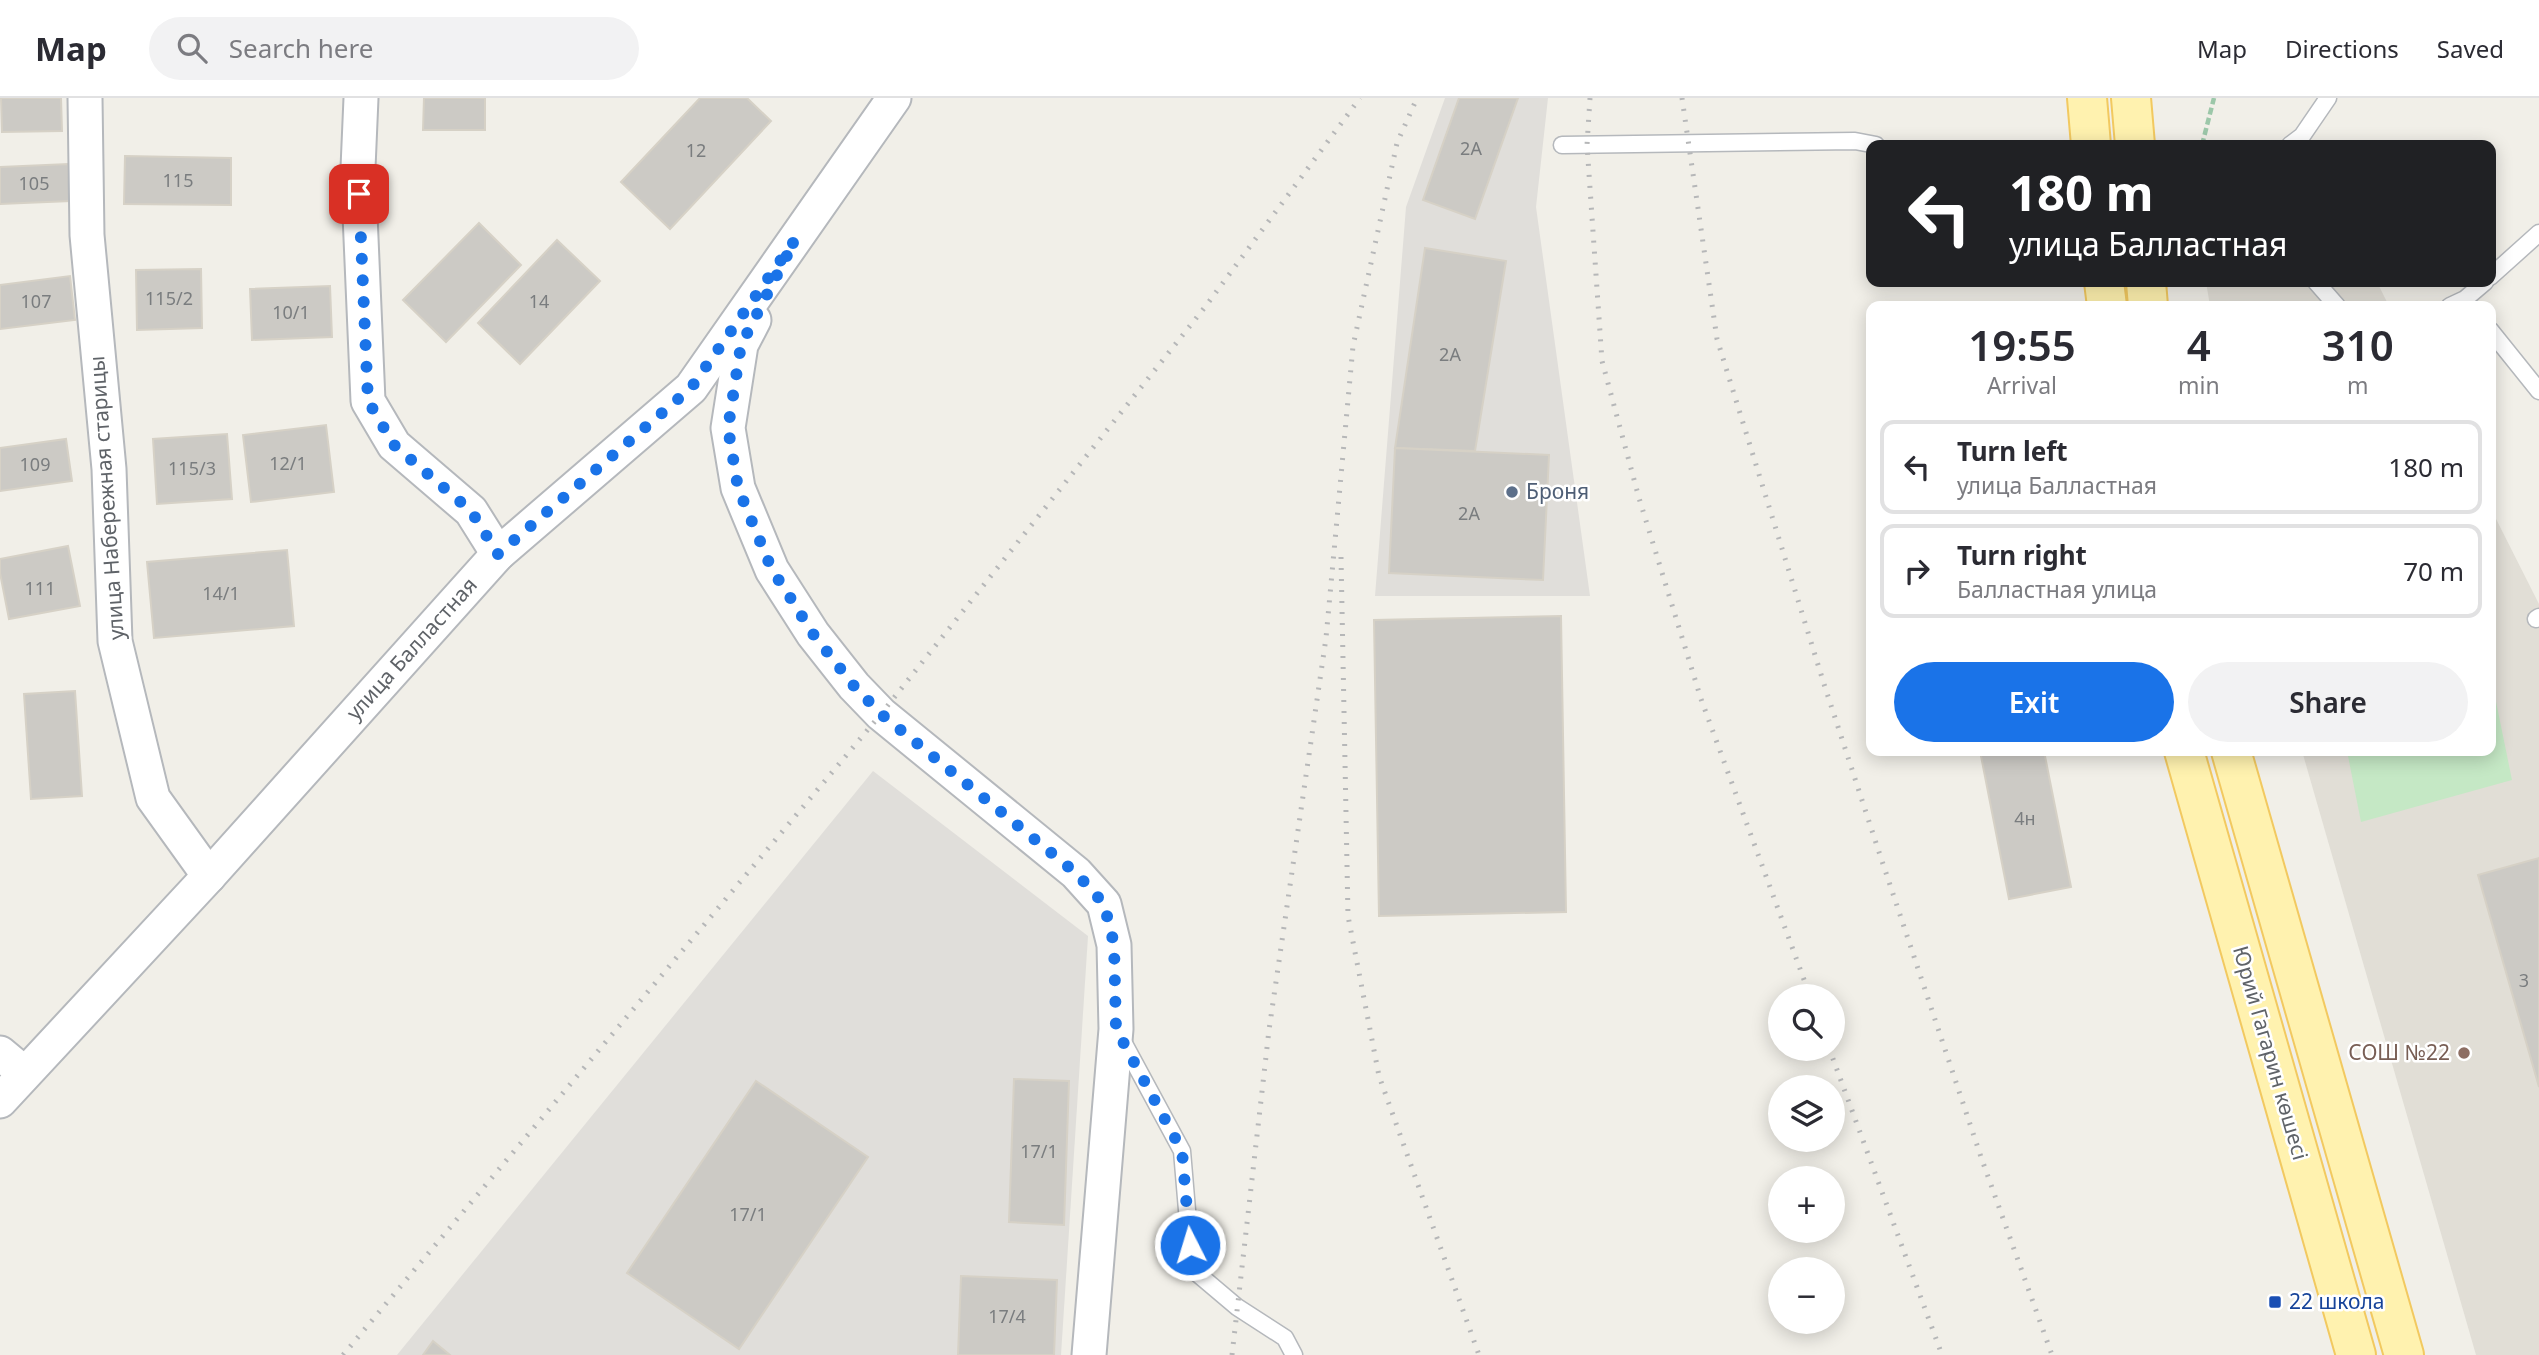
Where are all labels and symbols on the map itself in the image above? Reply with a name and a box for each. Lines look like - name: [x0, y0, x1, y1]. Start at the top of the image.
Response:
- house number: 2А: [1460, 136, 1482, 160]
- house number: 12: [686, 138, 706, 162]
- pin: [329, 164, 389, 224]
- house number: 115: [163, 168, 193, 192]
- house number: 105: [19, 171, 49, 195]
- house number: 115/2: [145, 286, 193, 310]
- house number: 107: [21, 289, 51, 313]
- house number: 14: [529, 289, 549, 313]
- house number: 10/1: [272, 300, 310, 324]
- house number: 2А: [1439, 342, 1461, 366]
- street label: улица Набережная старицы: [82, 355, 130, 641]
- house number: 12/1: [269, 451, 307, 475]
- house number: 109: [20, 452, 50, 476]
- house number: 115/3: [168, 456, 216, 480]
- place label: Броня: [1526, 477, 1589, 505]
- marker: Броня: [1504, 484, 1520, 500]
- house number: 2А: [1458, 501, 1480, 525]
- street label: улица Балластная: [340, 571, 483, 726]
- house number: 111: [25, 576, 55, 600]
- house number: 14/1: [202, 581, 240, 605]
- house number: 4н: [2014, 806, 2036, 830]
- street label: Юрий Гагарин көшесі: [2227, 942, 2315, 1163]
- house number: 3: [2519, 968, 2529, 992]
- place label: СОШ №22: [2348, 1038, 2450, 1066]
- marker: СОШ №22: [2456, 1045, 2472, 1061]
- house number: 17/1: [1020, 1139, 1058, 1163]
- house number: 17/1: [729, 1202, 767, 1226]
- position arrow: [1153, 1208, 1227, 1282]
- place label: 22 школа: [2289, 1287, 2384, 1315]
- marker: 22 школа: [2267, 1294, 2283, 1310]
- house number: 17/4: [988, 1304, 1026, 1328]

